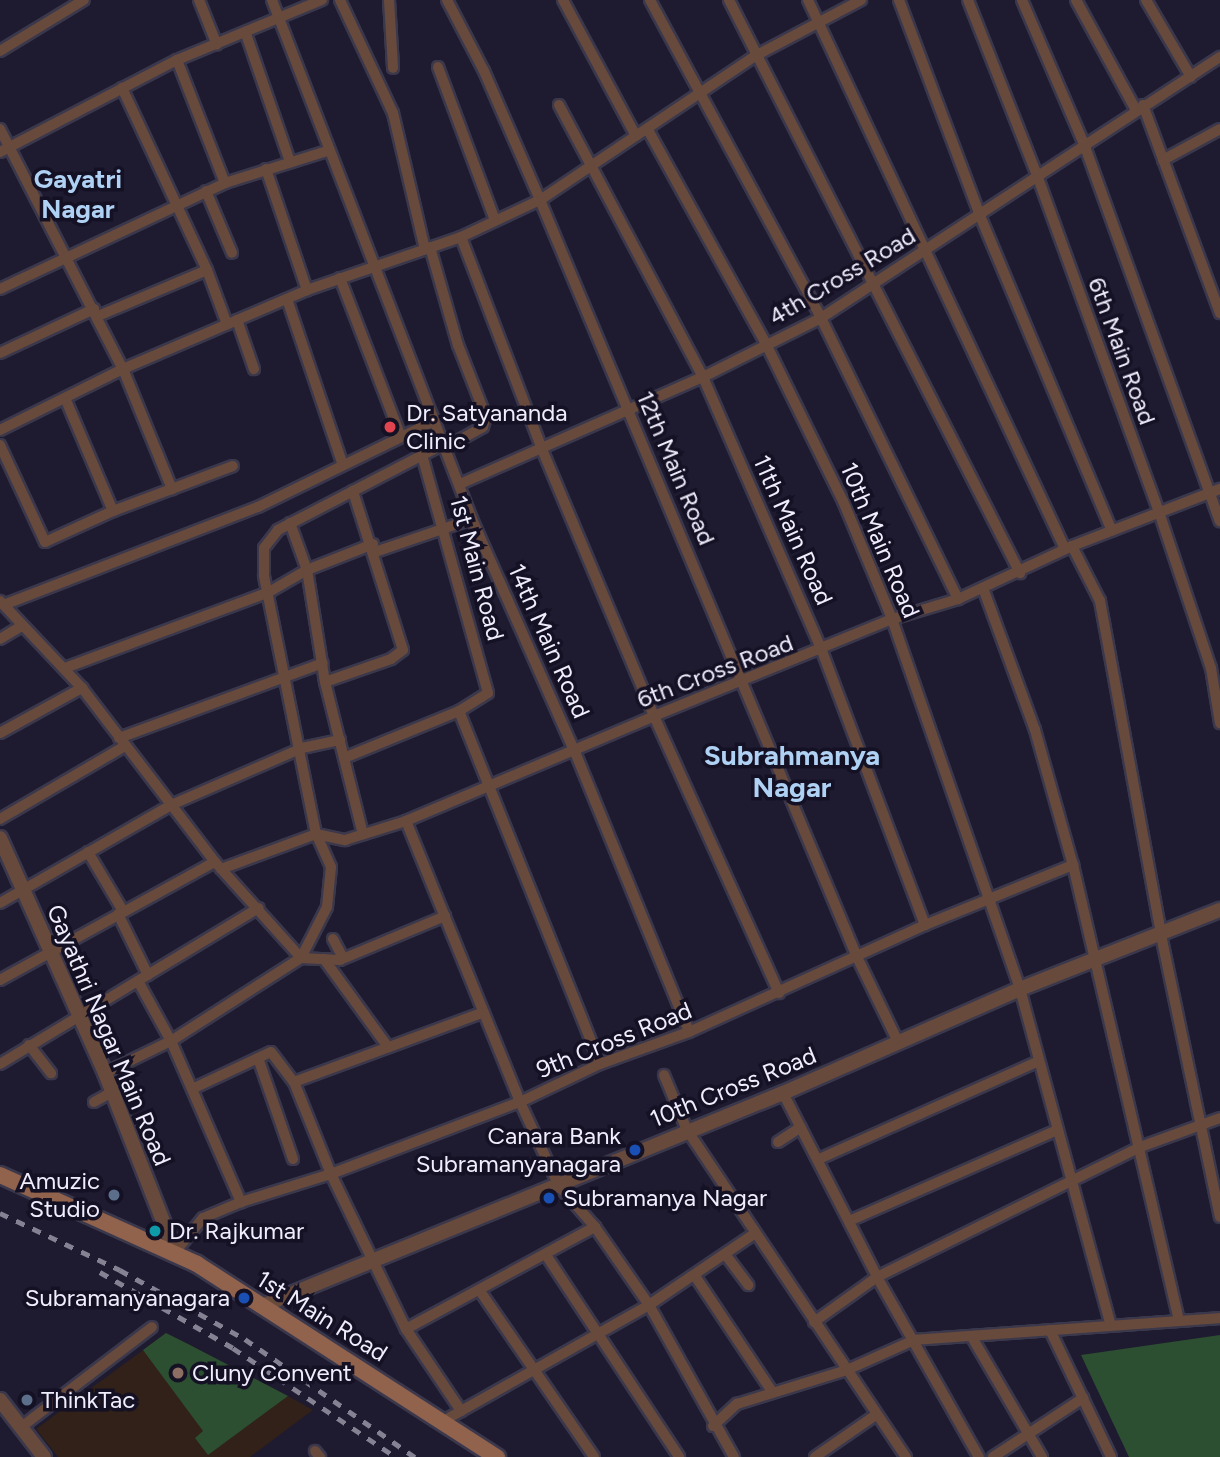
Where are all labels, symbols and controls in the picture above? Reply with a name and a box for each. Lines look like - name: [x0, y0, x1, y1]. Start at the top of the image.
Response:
- district label: Gayatri Nagar: [34, 164, 122, 226]
- street label: 4th Cross Road: [763, 221, 921, 331]
- street label: 6th Main Road: [1082, 273, 1162, 429]
- street label: 12th Main Road: [631, 387, 721, 549]
- place label: Dr. Satyananda Clinic: [406, 399, 568, 455]
- marker: Dr. Satyananda Clinic: [380, 417, 400, 437]
- street label: 11th Main Road: [747, 451, 839, 609]
- street label: 10th Main Road: [834, 458, 926, 622]
- street label: 1st Main Road: [444, 492, 510, 644]
- street label: 14th Main Road: [502, 559, 596, 723]
- street label: 6th Cross Road: [633, 628, 797, 714]
- district label: Subrahmanya Nagar: [704, 738, 880, 804]
- street label: Gayathri Nagar Main Road: [41, 900, 177, 1170]
- street label: 9th Cross Road: [532, 996, 696, 1084]
- street label: 10th Cross Road: [646, 1041, 820, 1133]
- place label: Canara Bank Subramanyanagara: [416, 1122, 621, 1178]
- marker: Canara Bank Subramanyanagara: [627, 1142, 643, 1158]
- place label: Amuzic Studio: [20, 1167, 100, 1223]
- place label: Subramanya Nagar: [563, 1184, 767, 1212]
- marker: Amuzic Studio: [106, 1187, 122, 1203]
- marker: Subramanya Nagar: [541, 1190, 557, 1206]
- place label: Dr. Rajkumar: [169, 1217, 304, 1245]
- marker: Dr. Rajkumar: [147, 1223, 163, 1239]
- street label: 1st Main Road: [251, 1264, 393, 1368]
- place label: Subramanyanagara: [25, 1284, 230, 1312]
- marker: Subramanyanagara: [236, 1290, 252, 1306]
- place label: Cluny Convent: [192, 1359, 352, 1387]
- marker: Cluny Convent: [170, 1365, 186, 1381]
- place label: ThinkTac: [41, 1386, 135, 1414]
- marker: ThinkTac: [19, 1392, 35, 1408]

